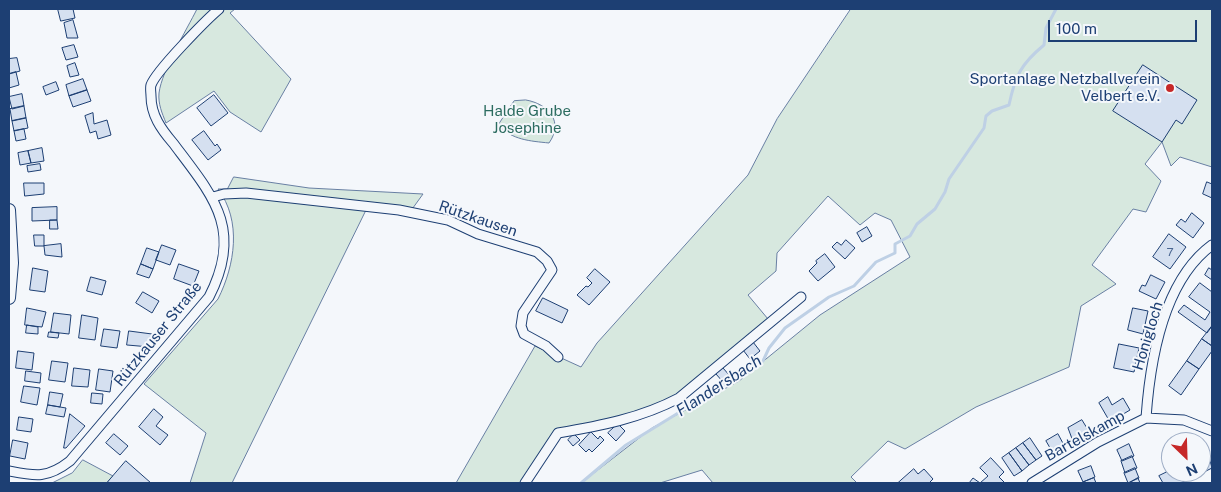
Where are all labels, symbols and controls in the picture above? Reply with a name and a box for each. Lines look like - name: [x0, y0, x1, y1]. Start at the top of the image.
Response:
- scale bar: [1051, 10, 1200, 42]
- text: 100 m: [1056, 20, 1097, 37]
- place label: Sportanlage Netzballverein Velbert e.V.: [969, 70, 1160, 105]
- marker: Sportanlage Netzballverein Velbert e.V.: [1164, 82, 1176, 94]
- park label: Halde Grube Josephine: [483, 102, 571, 137]
- street label: Rützkausen: [436, 197, 520, 241]
- house number: 7: [1166, 245, 1174, 259]
- street label: Rützkauser Straße: [110, 278, 206, 390]
- street label: Honigloch: [1129, 299, 1167, 373]
- water label: Flandersbach: [673, 351, 765, 421]
- street label: Bartelskamp: [1042, 407, 1128, 465]
- north arrow: [1161, 432, 1211, 482]
- text: N: [1183, 460, 1200, 479]

